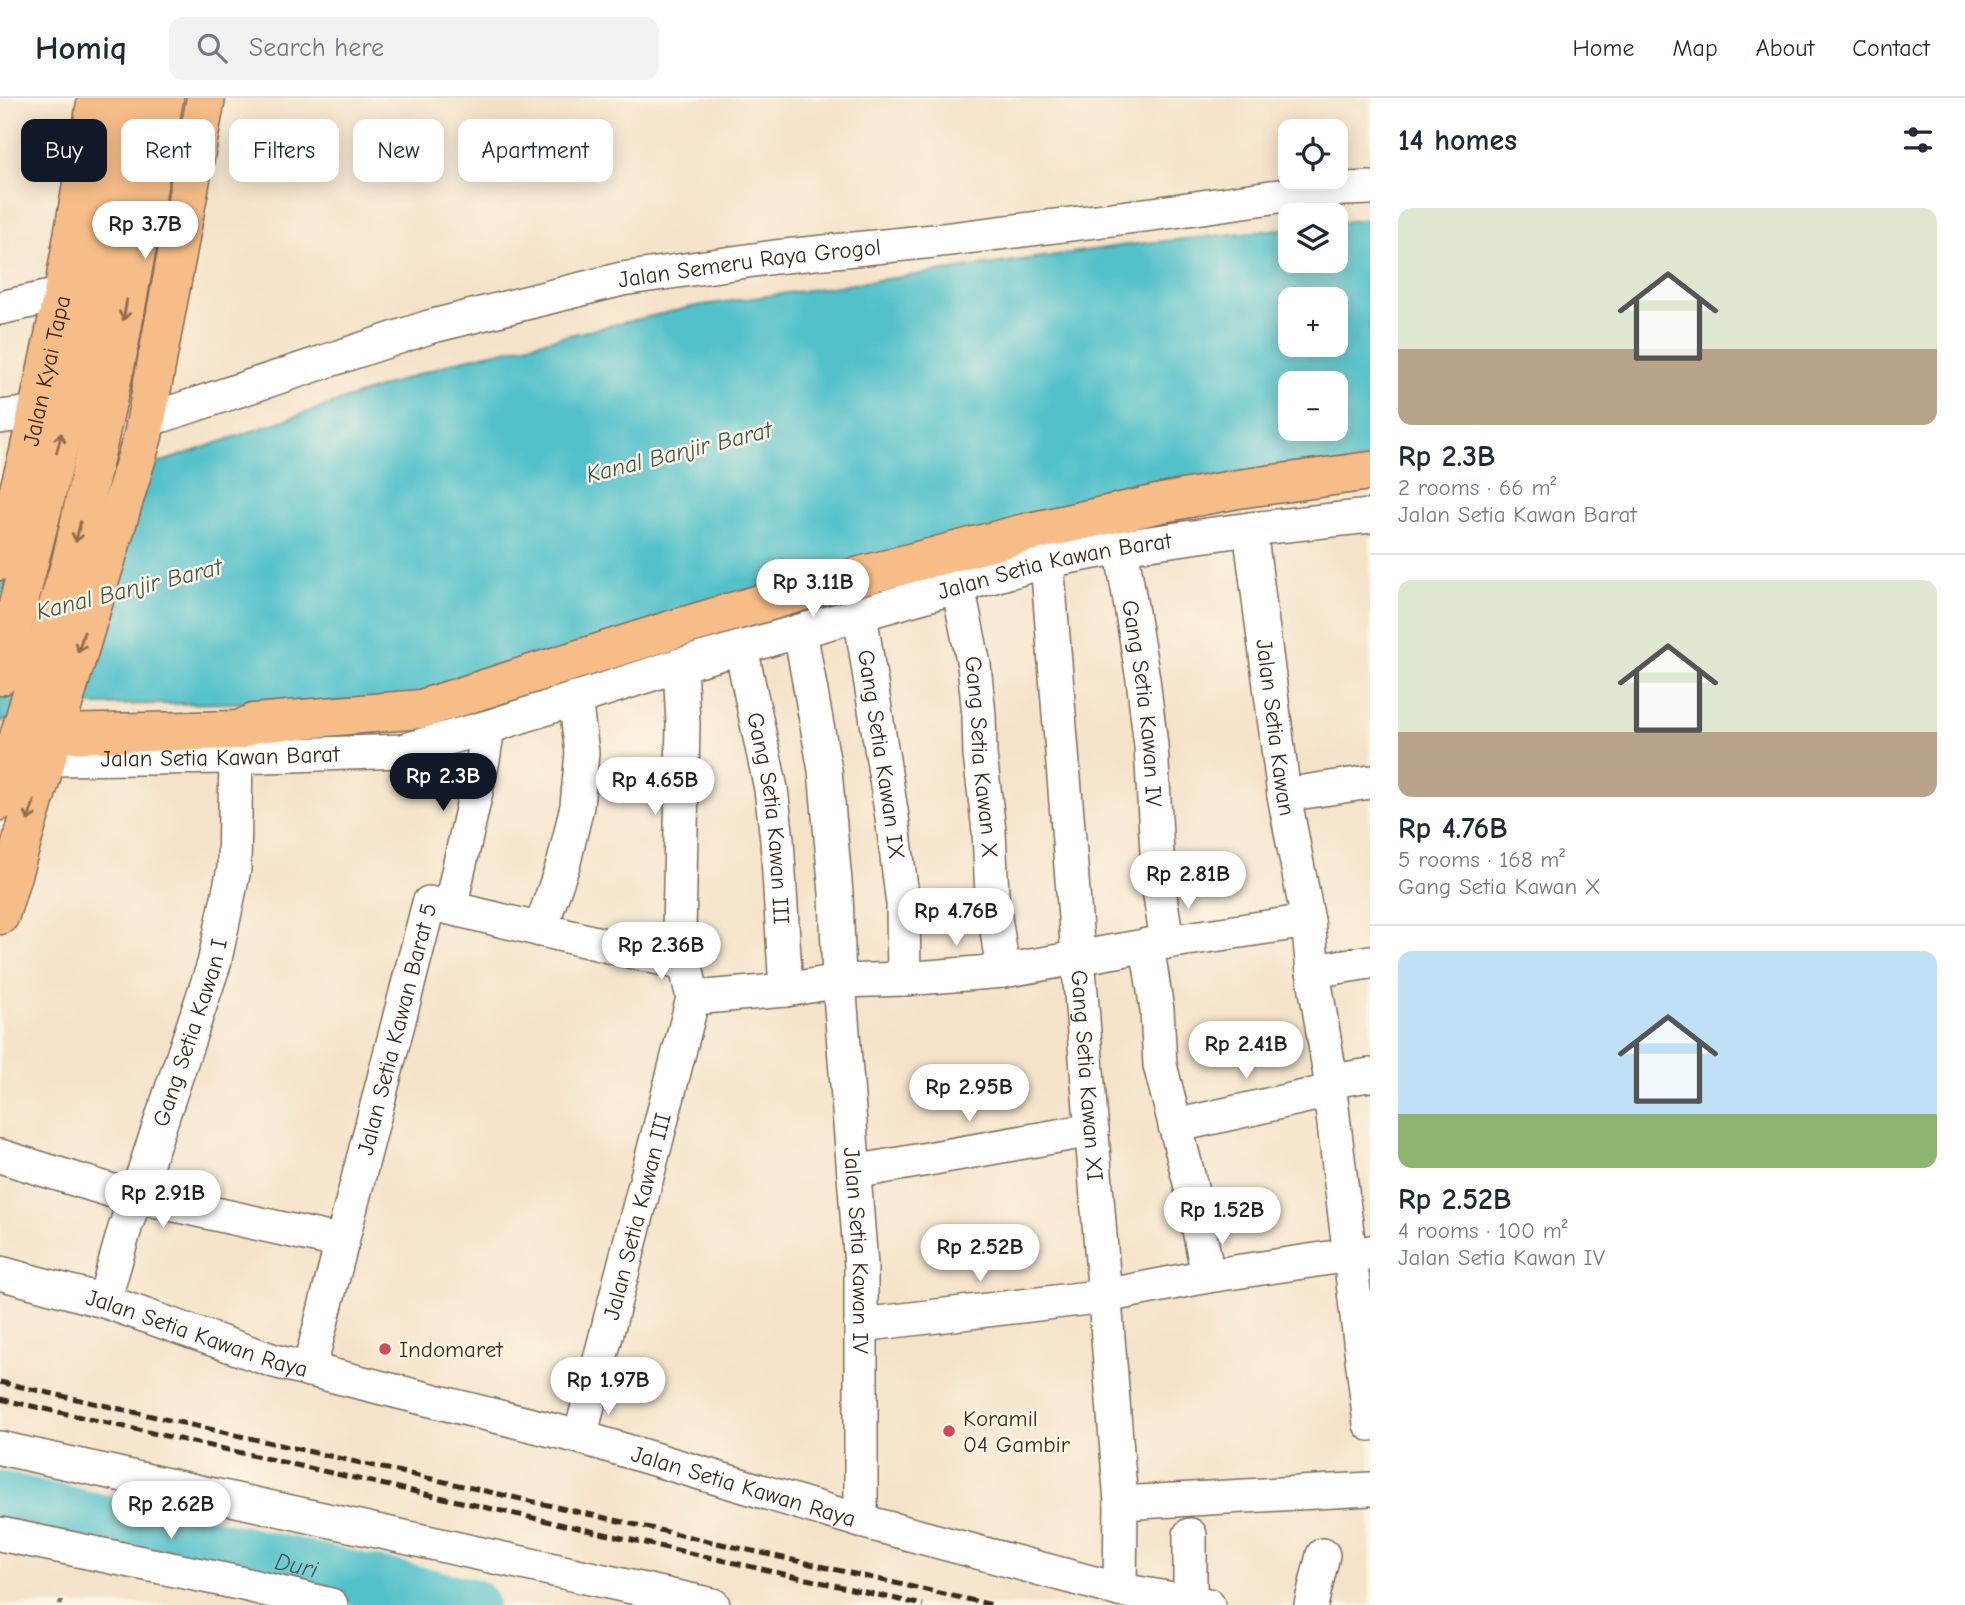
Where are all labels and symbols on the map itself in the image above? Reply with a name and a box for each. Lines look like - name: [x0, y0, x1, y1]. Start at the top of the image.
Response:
- pin: Rp 3.7B: [80, 202, 210, 261]
- street label: Jalan Semeru Raya Grogol: [616, 233, 882, 293]
- street label: Jalan Kyai Tapa: [18, 293, 76, 448]
- one-way arrow: [118, 298, 131, 321]
- water label: Kanal Banjir Barat: [583, 415, 776, 489]
- one-way arrow: [53, 432, 66, 455]
- one-way arrow: [70, 520, 84, 543]
- street label: Jalan Setia Kawan Barat: [935, 527, 1174, 605]
- water label: Kanal Banjir Barat: [33, 552, 226, 626]
- pin: Rp 3.11B: [741, 560, 885, 619]
- street label: Gang Setia Kawan IV: [1116, 598, 1167, 808]
- one-way arrow: [74, 631, 87, 653]
- street label: Jalan Setia Kawan: [1250, 637, 1301, 818]
- street label: Gang Setia Kawan IX: [852, 648, 910, 861]
- street label: Gang Setia Kawan X: [958, 654, 1003, 859]
- street label: Gang Setia Kawan III: [741, 710, 795, 925]
- street label: Jalan Setia Kawan Barat: [100, 740, 341, 772]
- pin: Rp 2.3B: [378, 754, 508, 813]
- pin: Rp 4.65B: [583, 758, 727, 817]
- one-way arrow: [24, 800, 37, 822]
- pin: Rp 2.81B: [1116, 852, 1260, 911]
- pin: Rp 4.76B: [884, 888, 1028, 948]
- street label: Jalan Setia Kawan Barat 5: [352, 900, 442, 1158]
- pin: Rp 2.36B: [589, 922, 733, 982]
- street label: Gang Setia Kawan I: [147, 936, 233, 1130]
- street label: Gang Setia Kawan XI: [1065, 969, 1109, 1182]
- pin: Rp 2.41B: [1174, 1021, 1318, 1081]
- pin: Rp 2.95B: [897, 1065, 1041, 1124]
- street label: Jalan Setia Kawan III: [598, 1110, 677, 1323]
- street label: Jalan Setia Kawan IV: [838, 1146, 874, 1355]
- pin: Rp 2.91B: [91, 1170, 235, 1230]
- pin: Rp 1.52B: [1150, 1188, 1294, 1247]
- pin: Rp 2.52B: [908, 1224, 1052, 1284]
- street label: Jalan Setia Kawan Raya: [83, 1284, 311, 1383]
- place label: Indomaret: [399, 1336, 504, 1363]
- marker: Indomaret: [377, 1341, 393, 1357]
- pin: Rp 1.97B: [536, 1358, 680, 1417]
- place label: Koramil 04 Gambir: [963, 1405, 1071, 1458]
- marker: Koramil 04 Gambir: [941, 1423, 957, 1439]
- street label: Jalan Setia Kawan Raya: [628, 1440, 859, 1533]
- pin: Rp 2.62B: [99, 1482, 243, 1541]
- water label: Duri: [273, 1547, 321, 1584]

